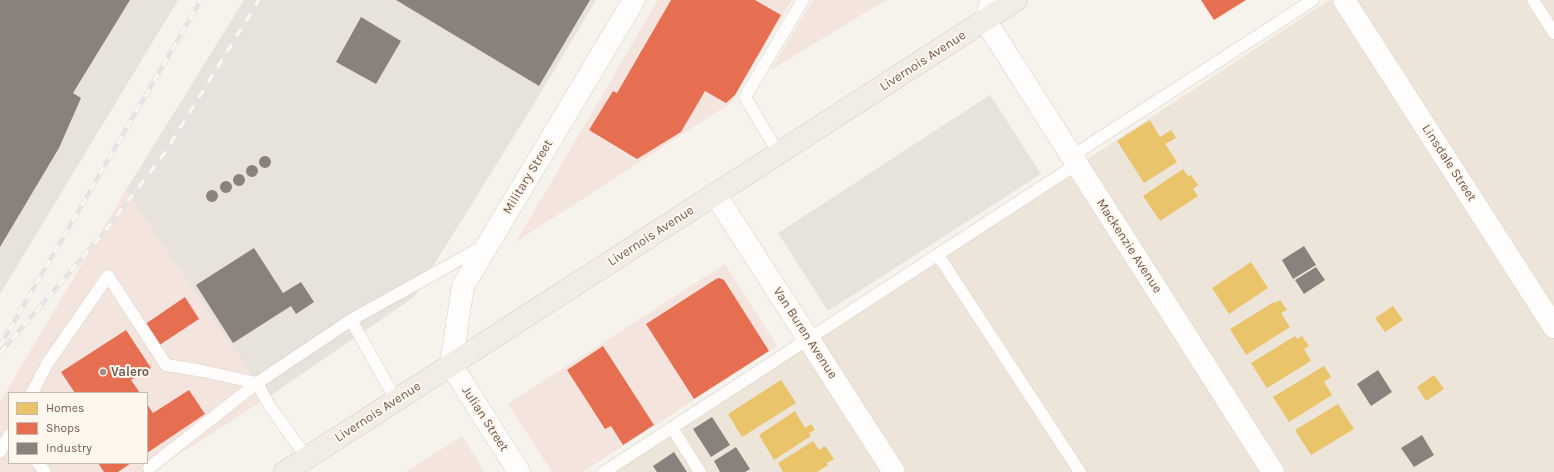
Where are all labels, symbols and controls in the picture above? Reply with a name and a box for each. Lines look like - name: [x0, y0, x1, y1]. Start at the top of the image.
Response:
- street label: Livernois Avenue: [877, 27, 969, 95]
- street label: Linsdale Street: [1418, 122, 1480, 204]
- street label: Military Street: [500, 137, 556, 217]
- street label: Mackenzie Avenue: [1093, 196, 1165, 296]
- street label: Livernois Avenue: [605, 202, 697, 270]
- street label: Van Buren Avenue: [770, 284, 840, 382]
- place label: Valero: [111, 364, 149, 380]
- marker: Valero: [98, 367, 108, 377]
- street label: Livernois Avenue: [332, 378, 424, 446]
- street label: Julian Street: [458, 384, 512, 454]
- legend: [8, 392, 148, 464]
- text: Homes: [46, 401, 84, 415]
- text: Shops: [46, 421, 80, 435]
- text: Industry: [46, 441, 92, 455]

